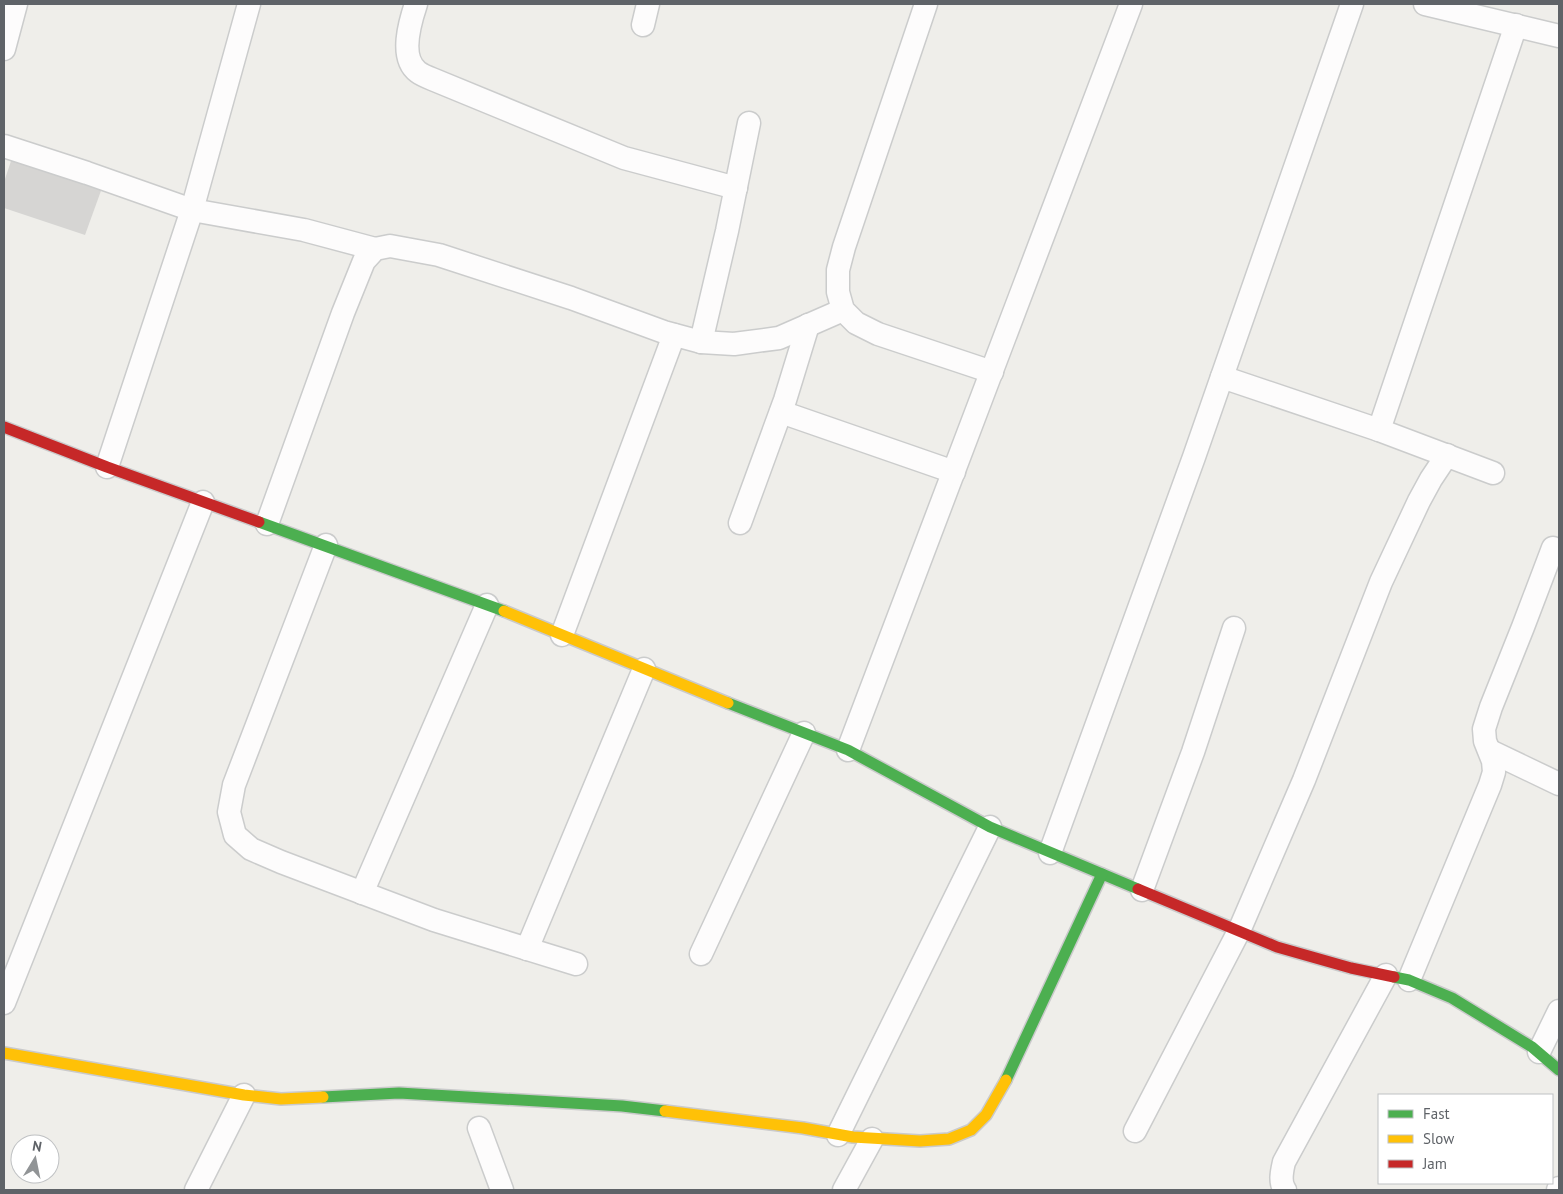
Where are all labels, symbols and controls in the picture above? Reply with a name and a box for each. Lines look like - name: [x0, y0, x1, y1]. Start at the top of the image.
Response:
- legend: [1378, 1094, 1553, 1184]
- text: Fast: [1423, 1104, 1450, 1123]
- text: Slow: [1423, 1129, 1454, 1148]
- north arrow: [10, 1134, 60, 1184]
- text: N: [31, 1137, 43, 1156]
- text: Jam: [1422, 1154, 1447, 1173]

